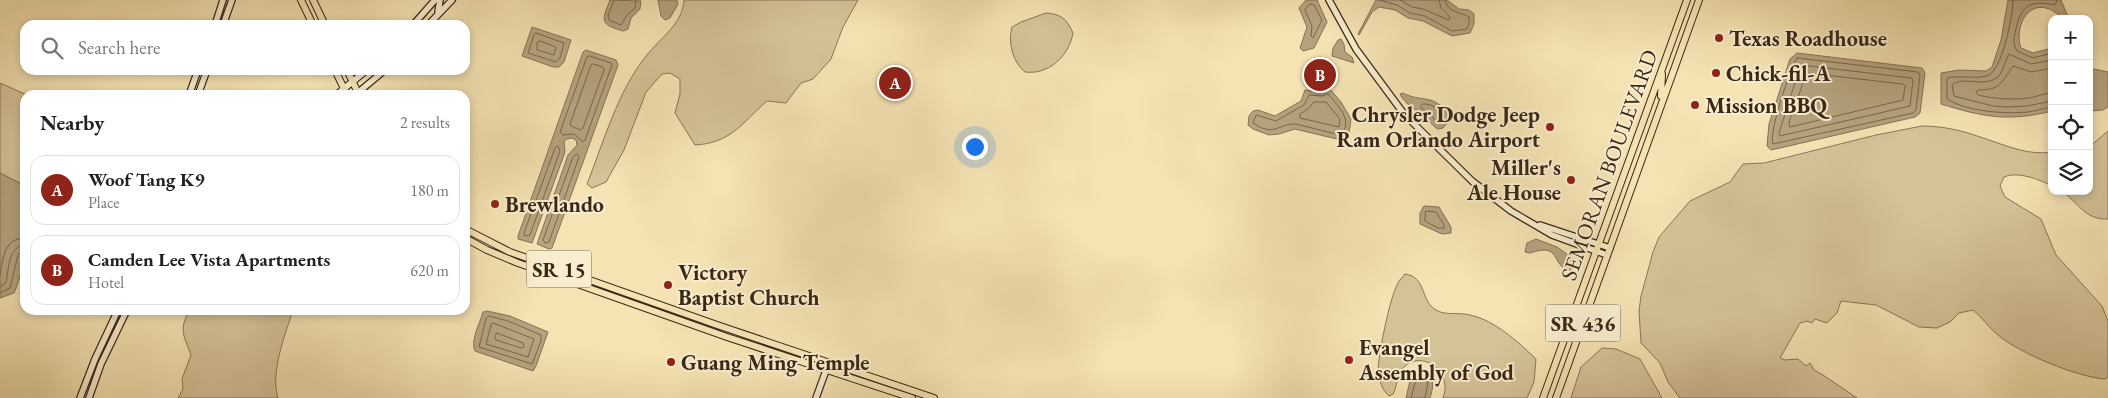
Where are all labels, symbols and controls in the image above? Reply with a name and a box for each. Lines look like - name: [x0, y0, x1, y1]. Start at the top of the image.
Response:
- map controls: [2048, 15, 2093, 195]
- button: +: [2048, 15, 2093, 60]
- search box: [20, 20, 470, 75]
- place label: Texas Roadhouse: [1729, 24, 1887, 53]
- marker: Texas Roadhouse: [1713, 32, 1725, 44]
- icon: search: [38, 34, 66, 62]
- text: Search here: [78, 35, 160, 60]
- street label: SEMORAN BOULEVARD: [1554, 46, 1664, 284]
- pin: B: [1304, 56, 1336, 94]
- place label: Chick-fil-A: [1726, 59, 1830, 88]
- button: −: [2048, 60, 2093, 105]
- pin: A: [879, 64, 911, 102]
- marker: Chick-fil-A: [1710, 67, 1722, 79]
- place label: Mission BBQ: [1705, 91, 1830, 120]
- marker: Mission BBQ: [1689, 99, 1701, 111]
- place label: Chrysler Dodge Jeep Ram Orlando Airport: [1336, 100, 1541, 154]
- button: locate: [2048, 105, 2093, 150]
- text: Nearby: [40, 109, 104, 136]
- text: 2 results: [400, 112, 450, 133]
- marker: Chrysler Dodge Jeep Ram Orlando Airport: [1544, 121, 1556, 133]
- your location: [962, 134, 988, 160]
- button: layers: [2048, 150, 2093, 195]
- place label: Miller's Ale House: [1466, 153, 1561, 207]
- text: Woof Tang K9: [88, 167, 204, 192]
- marker: Miller's Ale House: [1565, 174, 1577, 186]
- text: A: [51, 180, 63, 201]
- text: 180 m: [410, 180, 449, 201]
- place label: Brewlando: [505, 190, 604, 219]
- text: Place: [88, 192, 120, 213]
- marker: Brewlando: [489, 198, 501, 210]
- text: Camden Lee Vista Apartments: [88, 247, 330, 272]
- road number: SR 15: [526, 250, 592, 288]
- place label: Victory Baptist Church: [678, 258, 820, 312]
- text: B: [52, 260, 62, 281]
- text: 620 m: [410, 260, 449, 281]
- text: Hotel: [88, 272, 124, 293]
- marker: Victory Baptist Church: [662, 279, 674, 291]
- road number: SR 436: [1546, 304, 1620, 342]
- place label: Evangel Assembly of God: [1358, 333, 1514, 387]
- place label: Guang Ming Temple: [681, 348, 870, 377]
- marker: Evangel Assembly of God: [1343, 354, 1355, 366]
- marker: Guang Ming Temple: [665, 356, 677, 368]

